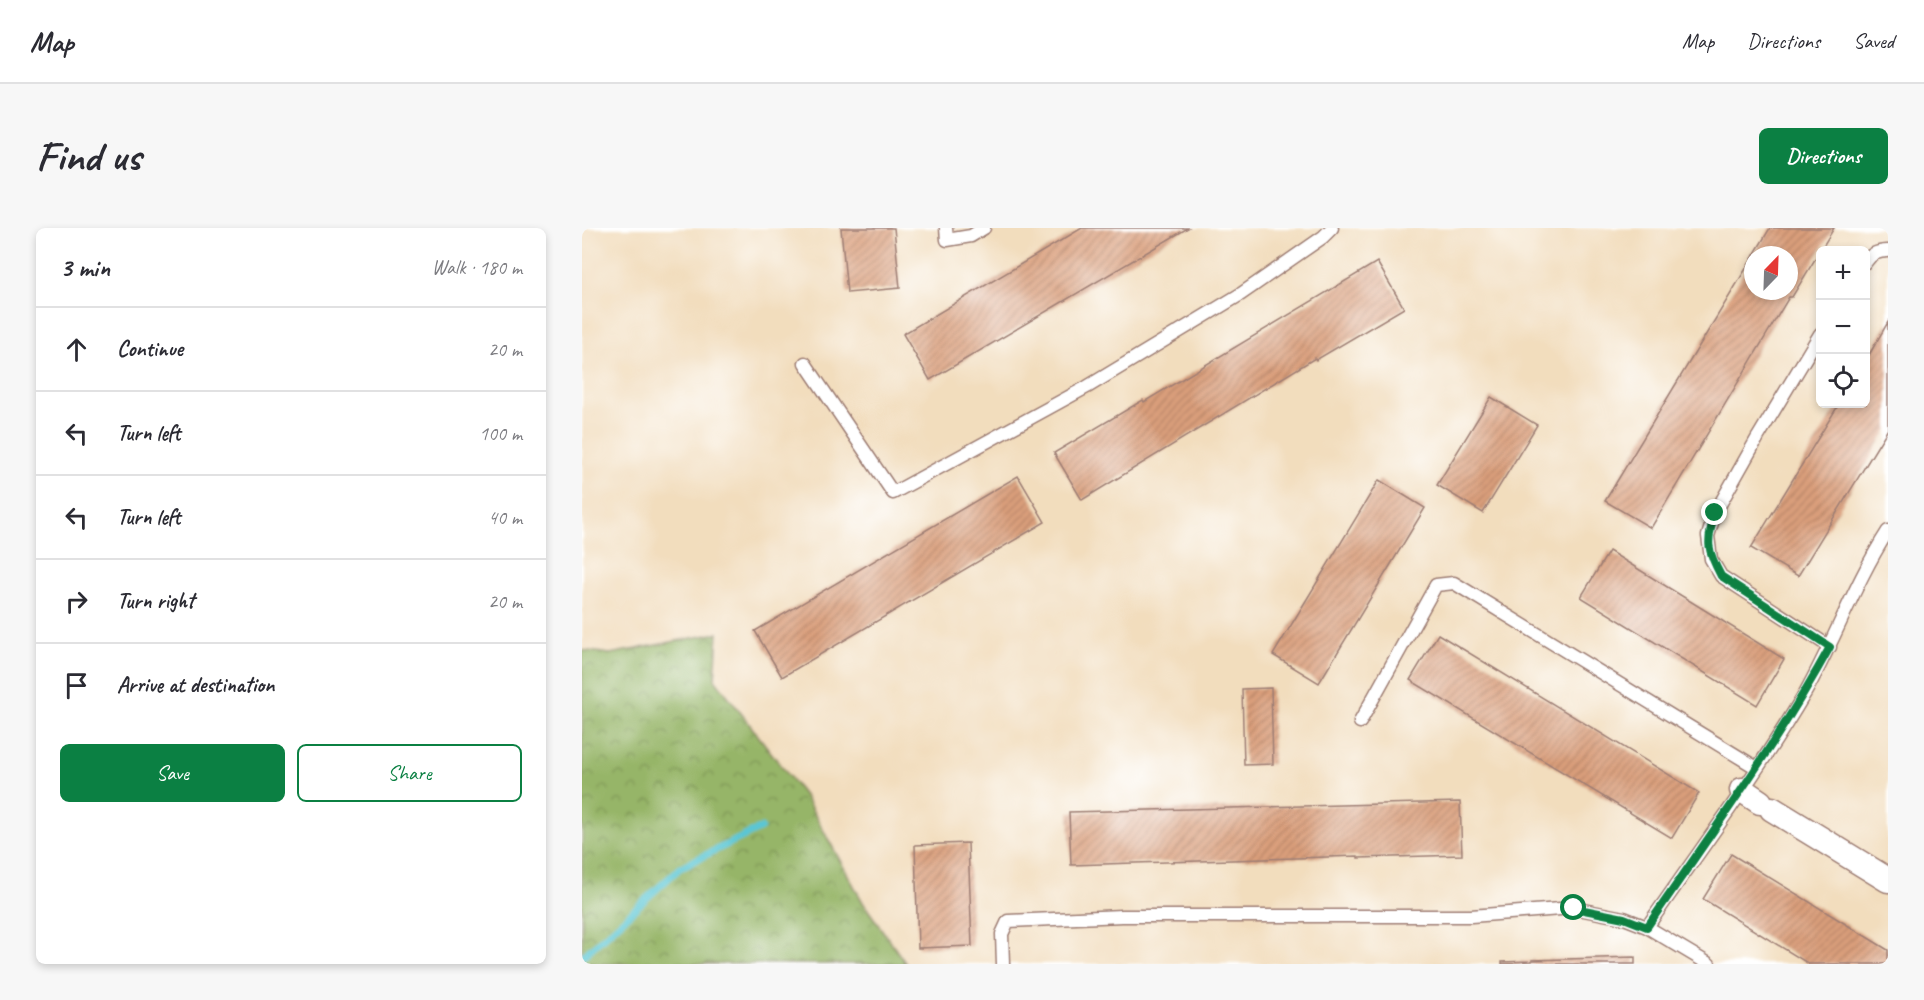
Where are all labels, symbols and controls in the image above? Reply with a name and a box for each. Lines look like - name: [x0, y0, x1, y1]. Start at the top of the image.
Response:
- text: Map: [30, 24, 73, 59]
- text: Map: [1682, 28, 1714, 54]
- text: Directions: [1747, 28, 1820, 54]
- text: Saved: [1853, 28, 1894, 54]
- button: Directions: [1759, 128, 1888, 184]
- text: Find us: [36, 130, 141, 183]
- north arrow: [1744, 246, 1798, 300]
- map controls: [1816, 246, 1870, 408]
- button: +: [1816, 246, 1870, 300]
- text: 3 min: [60, 251, 110, 284]
- text: Walk · 180 m: [432, 255, 522, 280]
- button: −: [1816, 300, 1870, 354]
- icon: ahead: [60, 333, 93, 366]
- text: Continue: [117, 335, 183, 363]
- text: 20 m: [488, 337, 522, 362]
- button: locate: [1816, 354, 1870, 408]
- icon: left: [60, 417, 93, 450]
- text: Turn left: [117, 419, 181, 447]
- text: 100 m: [479, 421, 522, 446]
- route end: [1701, 499, 1727, 525]
- icon: left: [60, 501, 93, 534]
- text: Turn left: [117, 503, 181, 531]
- text: 40 m: [488, 505, 522, 530]
- icon: right: [60, 585, 93, 618]
- text: Turn right: [117, 587, 194, 615]
- text: 20 m: [488, 589, 522, 614]
- icon: arrive: [60, 669, 93, 702]
- text: Arrive at destination: [117, 671, 274, 699]
- button: Save: [60, 744, 285, 802]
- button: Share: [297, 744, 522, 802]
- route start: [1560, 894, 1586, 920]

